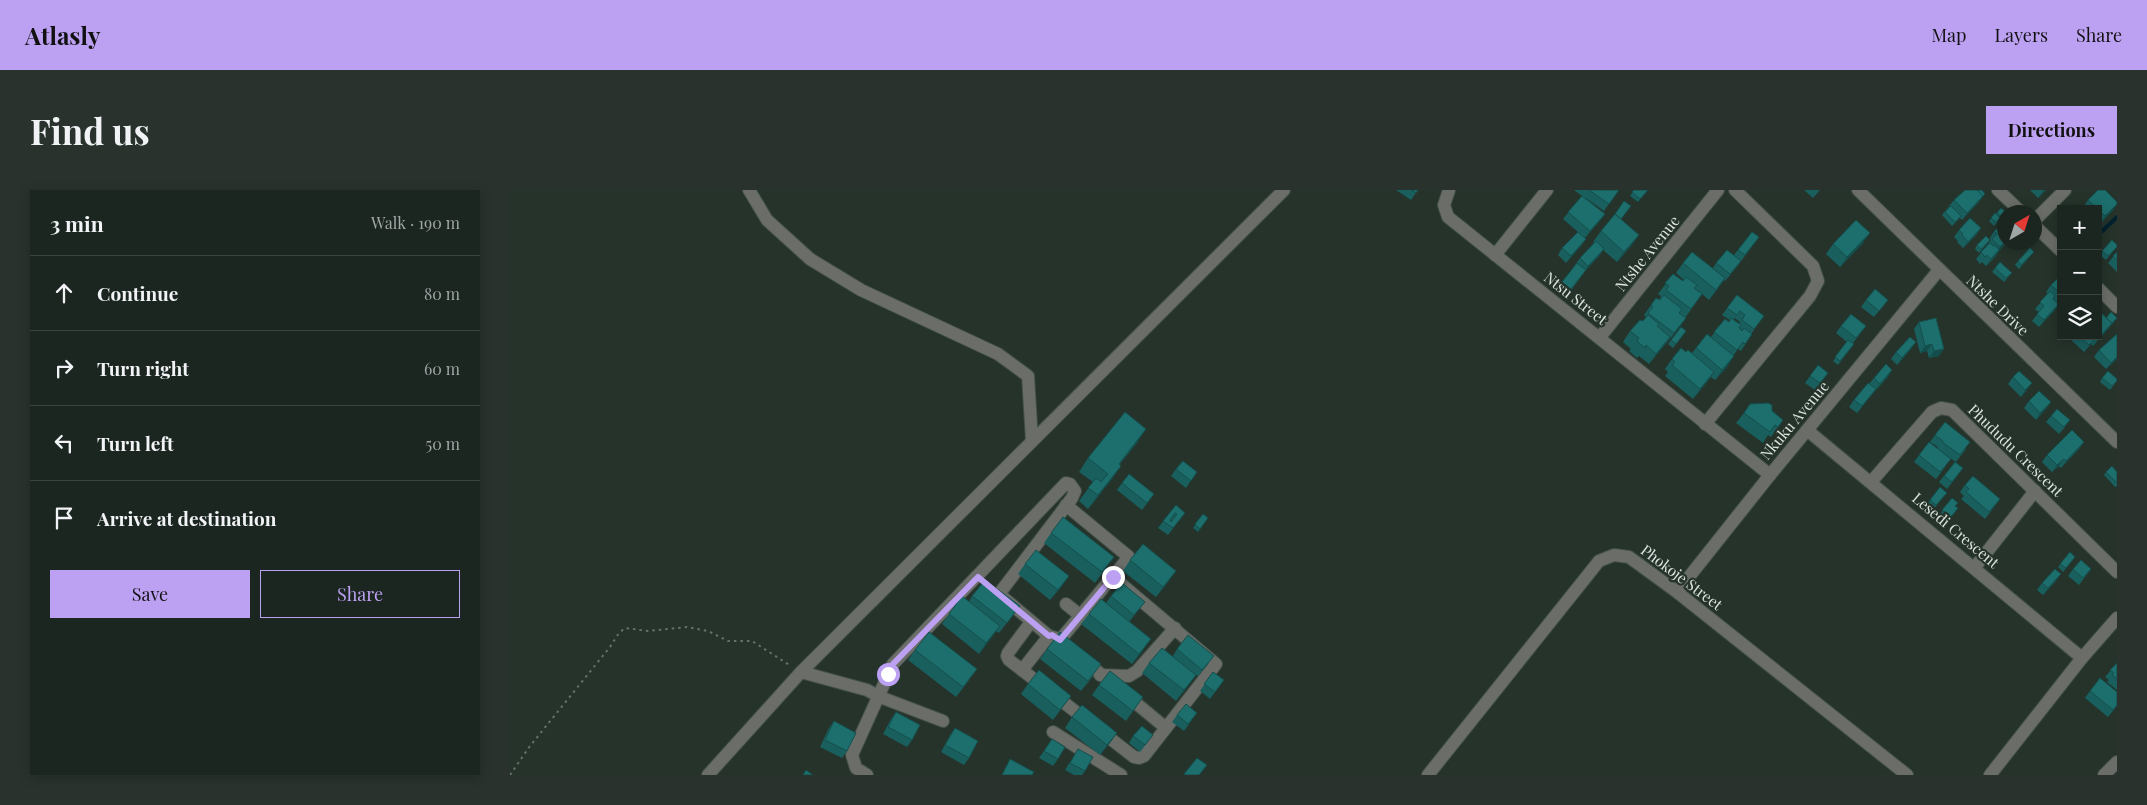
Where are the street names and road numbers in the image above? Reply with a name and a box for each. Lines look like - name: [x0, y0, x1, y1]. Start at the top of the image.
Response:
- street label: Ntshe Avenue: [1610, 211, 1684, 295]
- street label: Ntsu Street: [1540, 267, 1612, 329]
- street label: Ntshe Drive: [1963, 270, 2033, 340]
- street label: Nkuku Avenue: [1755, 376, 1833, 464]
- street label: Phududu Crescent: [1964, 399, 2068, 501]
- street label: Lesedi Crescent: [1908, 488, 2004, 573]
- street label: Phokoje Street: [1637, 540, 1727, 615]

